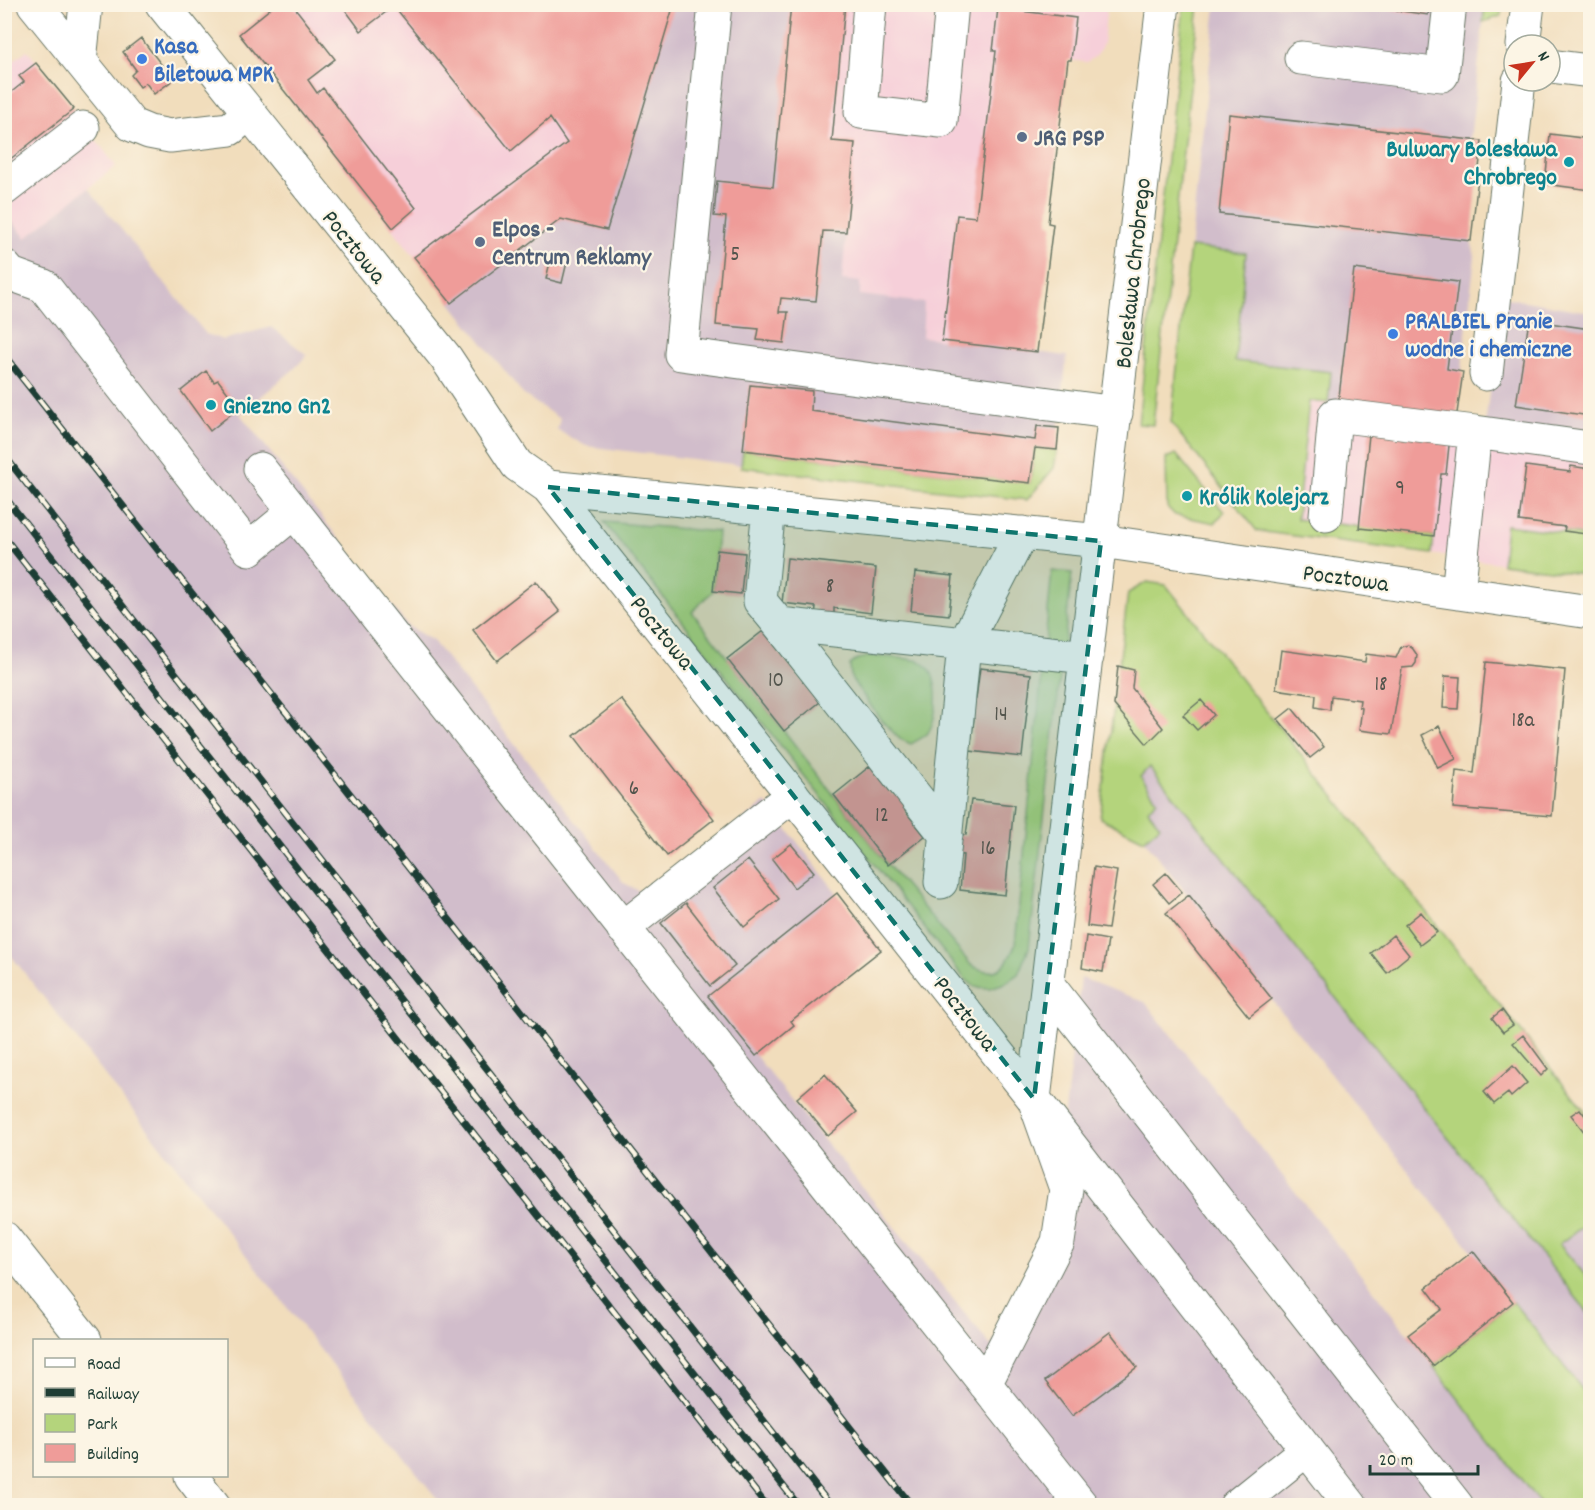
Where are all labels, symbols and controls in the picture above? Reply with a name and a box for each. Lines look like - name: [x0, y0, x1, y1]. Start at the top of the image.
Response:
- place label: Kasa Biletowa MPK: [154, 31, 274, 93]
- north arrow: [1502, 33, 1562, 93]
- text: N: [1531, 48, 1555, 66]
- marker: Kasa Biletowa MPK: [135, 52, 149, 66]
- place label: JRG PSP: [1034, 123, 1105, 157]
- marker: JRG PSP: [1015, 130, 1029, 144]
- place label: Bulwary Bolesława Chrobrego: [1386, 134, 1558, 196]
- marker: Bulwary Bolesława Chrobrego: [1562, 155, 1576, 169]
- street label: Bolesława Chrobrego: [1108, 176, 1162, 370]
- street label: Pocztowa: [312, 204, 394, 293]
- place label: Elpos - Centrum Reklamy: [492, 214, 652, 276]
- marker: Elpos - Centrum Reklamy: [473, 235, 487, 249]
- house number: 5: [730, 241, 740, 271]
- place label: PRALBIEL Pranie wodne i chemiczne: [1405, 306, 1572, 368]
- marker: PRALBIEL Pranie wodne i chemiczne: [1386, 327, 1400, 341]
- place label: Gniezno Gn2: [223, 391, 331, 425]
- marker: Gniezno Gn2: [204, 398, 218, 412]
- house number: 9: [1395, 475, 1405, 505]
- place label: Królik Kolejarz: [1199, 482, 1330, 516]
- marker: Królik Kolejarz: [1180, 489, 1194, 503]
- street label: Pocztowa: [1300, 557, 1392, 603]
- house number: 8: [826, 573, 834, 603]
- street label: Pocztowa: [620, 590, 702, 679]
- house number: 10: [768, 667, 784, 697]
- house number: 18: [1374, 671, 1388, 701]
- house number: 14: [994, 701, 1008, 731]
- house number: 18a: [1512, 707, 1536, 737]
- house number: 6: [629, 775, 639, 805]
- house number: 12: [875, 802, 889, 832]
- house number: 16: [981, 835, 995, 865]
- street label: Pocztowa: [924, 970, 1004, 1060]
- legend: [33, 1339, 228, 1477]
- text: Road: [87, 1353, 121, 1378]
- text: Railway: [87, 1383, 140, 1408]
- text: Park: [87, 1413, 118, 1438]
- scale bar: [1370, 1438, 1478, 1476]
- text: Building: [87, 1443, 139, 1468]
- text: 20 m: [1379, 1449, 1413, 1474]

